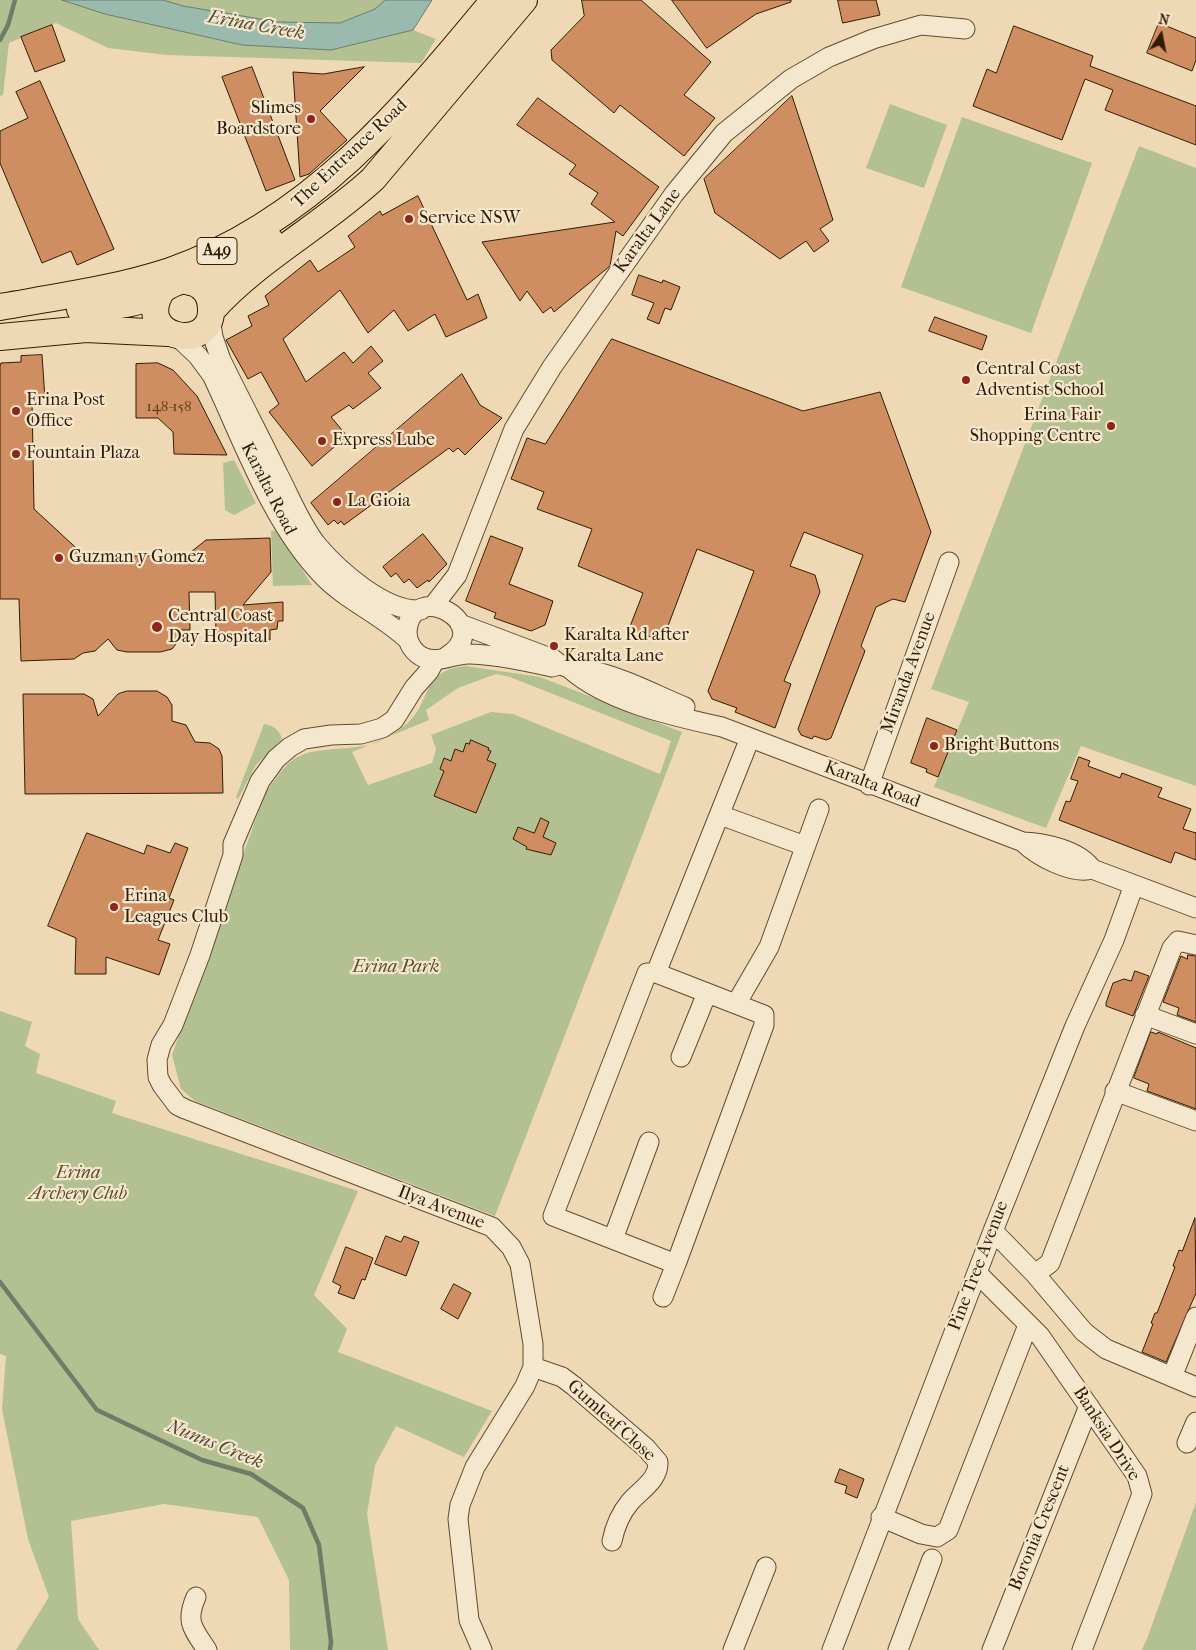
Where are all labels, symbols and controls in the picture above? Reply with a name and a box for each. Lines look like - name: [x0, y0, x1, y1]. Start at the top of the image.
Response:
- water label: Erina Creek: [206, 6, 306, 46]
- north arrow: [1136, 10, 1186, 60]
- text: N: [1157, 10, 1171, 29]
- street label: The Entrance Road: [288, 95, 412, 213]
- place label: Slimes Boardstore: [216, 98, 301, 140]
- marker: Slimes Boardstore: [305, 113, 317, 125]
- street label: Karalta Lane: [610, 184, 686, 278]
- place label: Service NSW: [419, 208, 520, 230]
- marker: Service NSW: [403, 213, 415, 225]
- road number: A49: [197, 238, 237, 264]
- place label: Central Coast Adventist School: [976, 359, 1104, 402]
- marker: Central Coast Adventist School: [960, 374, 972, 386]
- place label: Erina Post Office: [26, 390, 105, 432]
- house number: 148-158: [147, 398, 191, 416]
- marker: Erina Post Office: [10, 405, 22, 417]
- place label: Erina Fair Shopping Centre: [970, 405, 1101, 448]
- marker: Erina Fair Shopping Centre: [1105, 420, 1117, 432]
- place label: Express Lube: [332, 430, 435, 452]
- marker: Express Lube: [316, 435, 328, 447]
- street label: Karalta Road: [235, 439, 301, 539]
- place label: Fountain Plaza: [26, 443, 140, 465]
- marker: Fountain Plaza: [10, 448, 22, 460]
- place label: La Gioia: [347, 491, 411, 513]
- marker: La Gioia: [331, 496, 343, 508]
- place label: Guzman y Gomez: [69, 547, 204, 569]
- marker: Guzman y Gomez: [53, 552, 65, 564]
- place label: Central Coast Day Hospital: [168, 606, 273, 649]
- street label: Miranda Avenue: [877, 609, 941, 737]
- marker: Central Coast Day Hospital: [150, 620, 164, 634]
- place label: Karalta Rd after Karalta Lane: [564, 625, 689, 668]
- marker: Karalta Rd after Karalta Lane: [548, 640, 560, 652]
- place label: Bright Buttons: [944, 735, 1059, 757]
- marker: Bright Buttons: [928, 740, 940, 752]
- street label: Karalta Road: [821, 757, 923, 813]
- place label: Erina Leagues Club: [124, 886, 228, 929]
- marker: Erina Leagues Club: [108, 901, 120, 913]
- park label: Erina Park: [353, 957, 439, 979]
- park label: Erina Archery Club: [29, 1163, 127, 1206]
- street label: Ilya Avenue: [395, 1182, 487, 1234]
- street label: Pine Tree Avenue: [944, 1198, 1014, 1334]
- street label: Gumleaf Close: [562, 1376, 660, 1466]
- street label: Banksia Drive: [1068, 1383, 1144, 1485]
- water label: Nunns Creek: [163, 1415, 267, 1475]
- street label: Boronia Crescent: [1005, 1462, 1075, 1594]

